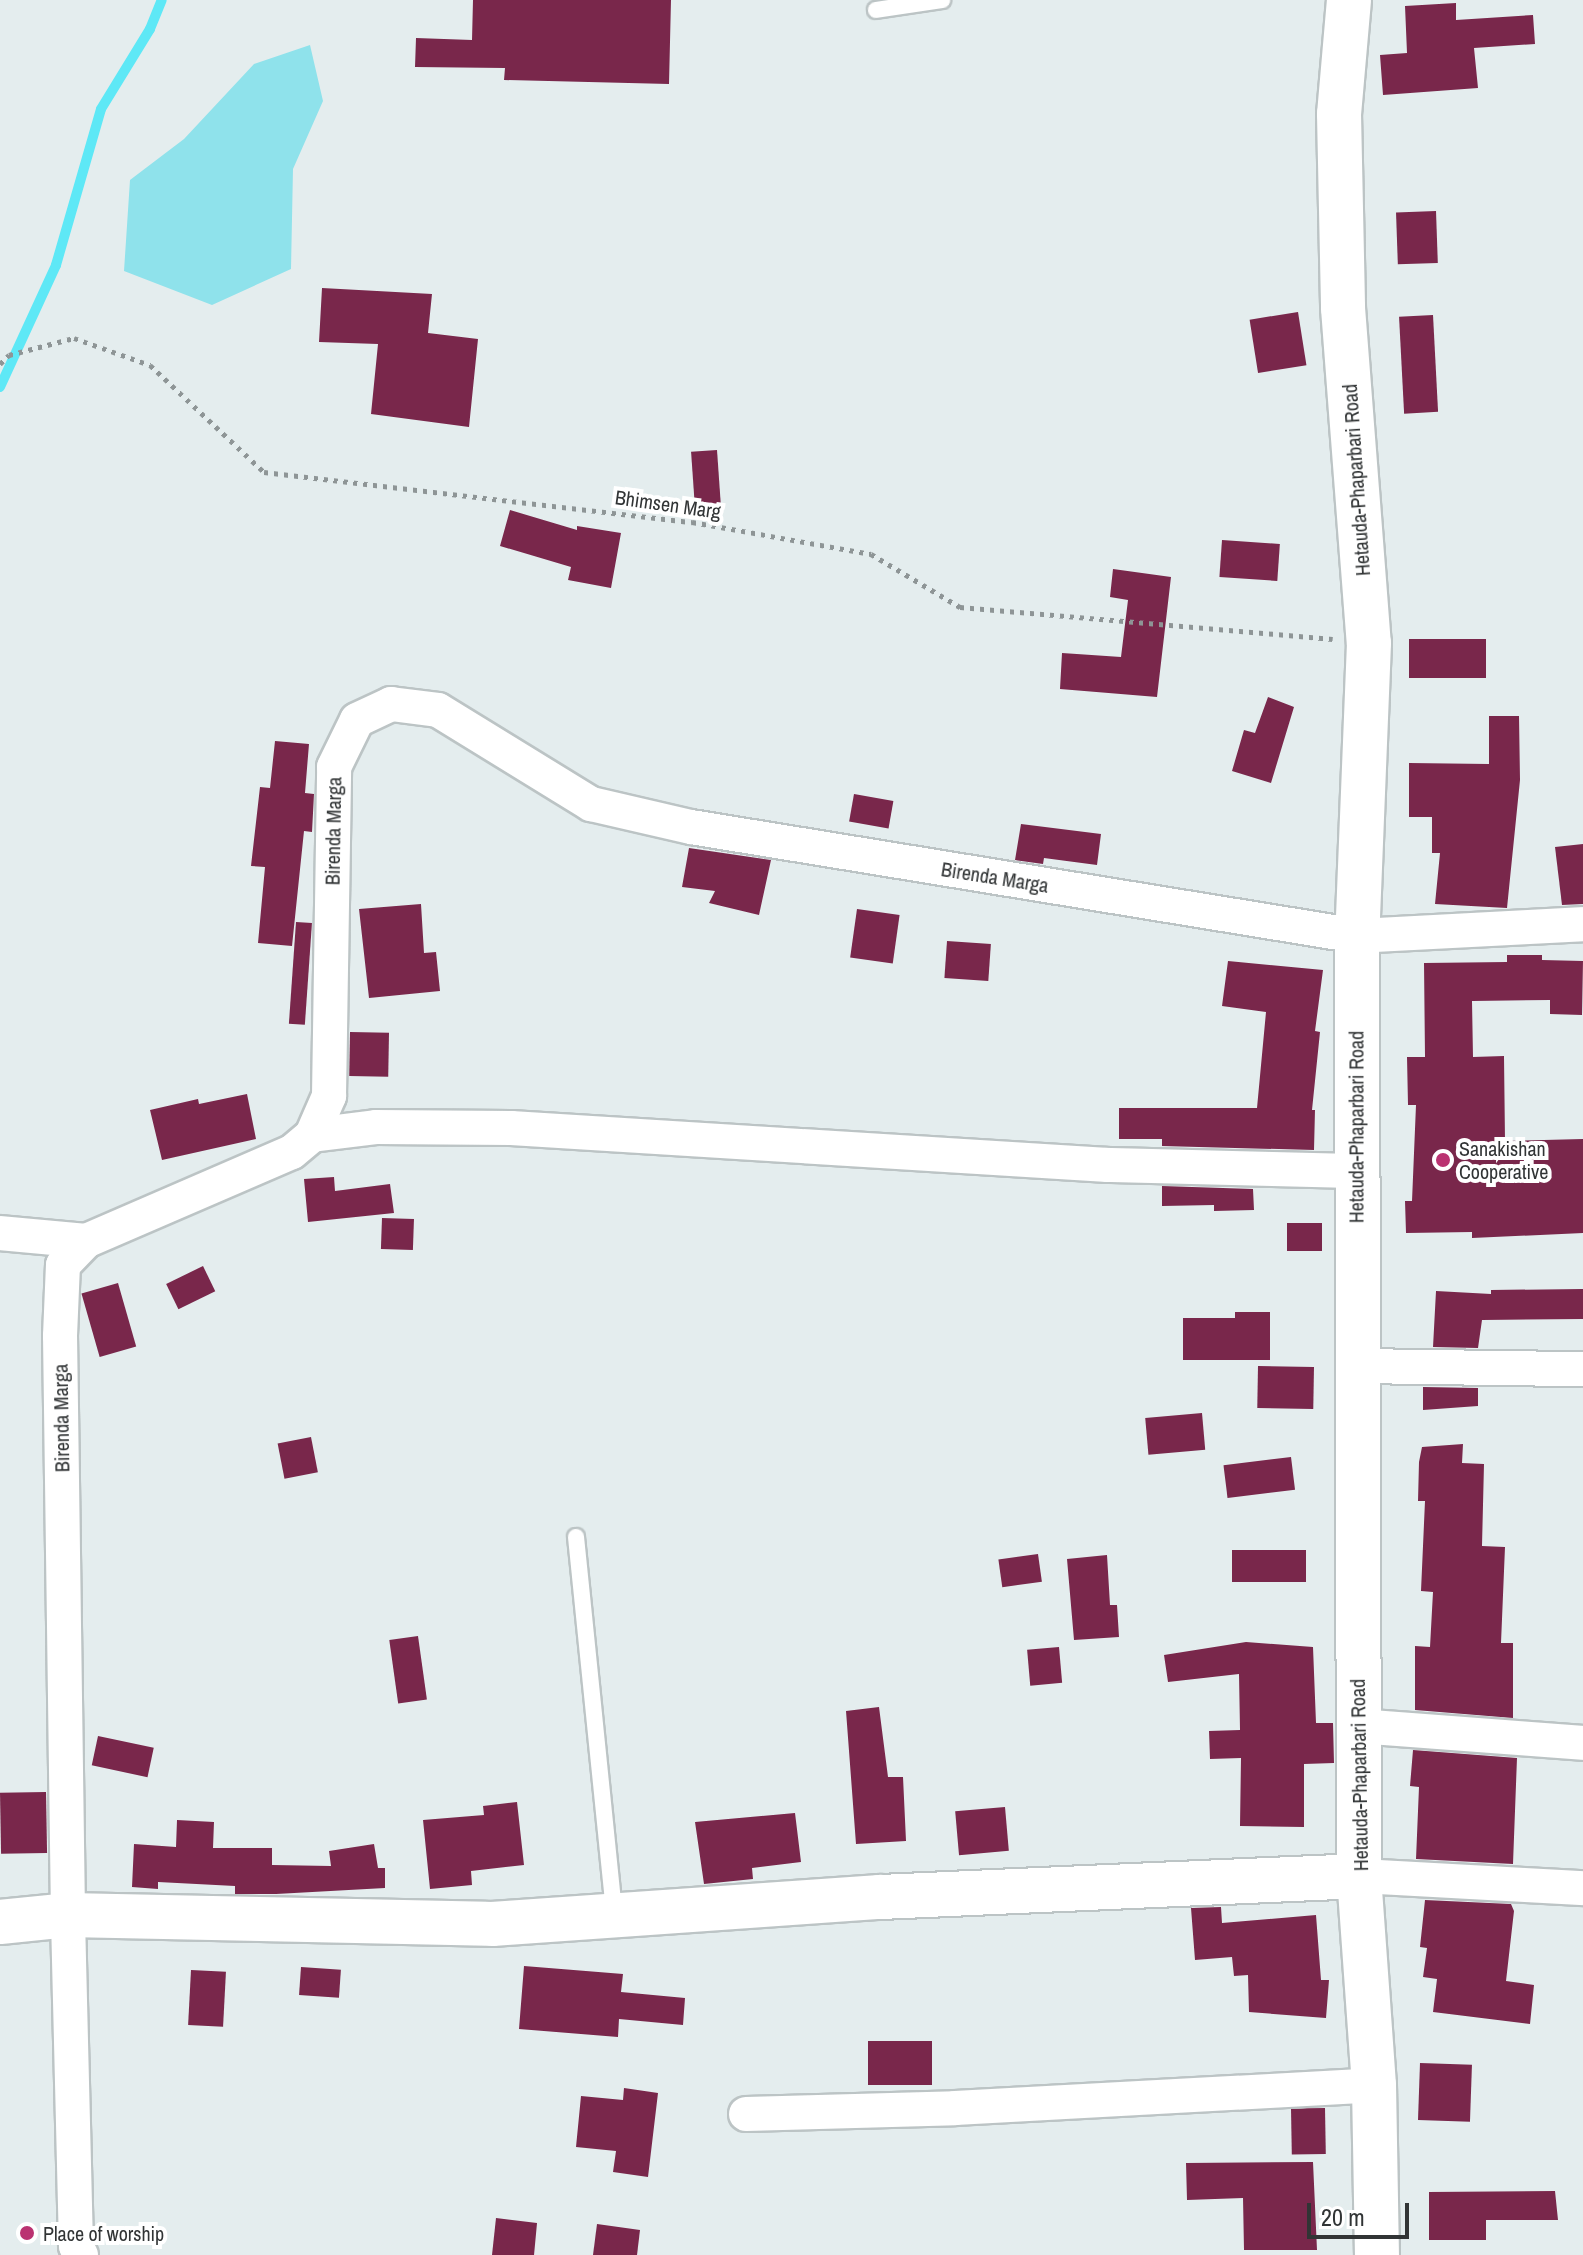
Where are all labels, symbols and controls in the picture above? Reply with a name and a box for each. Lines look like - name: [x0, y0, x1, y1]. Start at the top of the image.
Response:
- street label: Hetauda-Phaparbari Road: [1337, 383, 1375, 577]
- street label: Bhimsen Marg: [614, 485, 722, 523]
- street label: Birenda Marga: [320, 777, 346, 885]
- street label: Birenda Marga: [940, 857, 1050, 897]
- street label: Hetauda-Phaparbari Road: [1344, 1031, 1368, 1223]
- place label: Sanakishan Cooperative: [1459, 1136, 1548, 1183]
- marker: Sanakishan Cooperative: [1434, 1151, 1452, 1169]
- street label: Birenda Marga: [48, 1364, 74, 1472]
- street label: Hetauda-Phaparbari Road: [1345, 1679, 1373, 1871]
- scale bar: [1311, 2187, 1413, 2237]
- text: 20 m: [1321, 2201, 1365, 2233]
- place label: Place of worship: [43, 2221, 164, 2245]
- marker: Place of worship: [18, 2224, 36, 2242]

